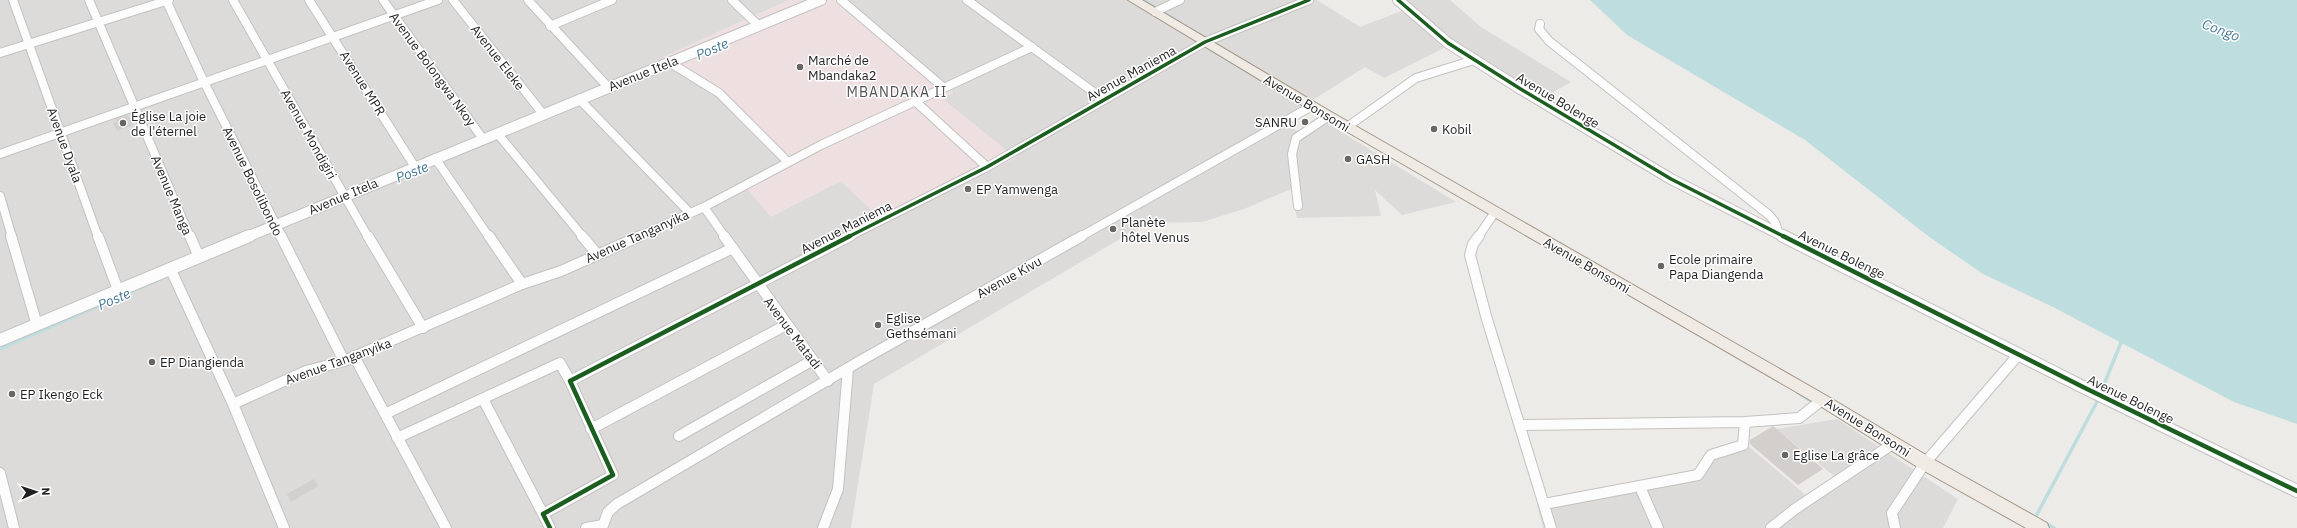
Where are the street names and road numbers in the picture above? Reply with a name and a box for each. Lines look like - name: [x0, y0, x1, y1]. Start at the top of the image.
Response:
- street label: Avenue Bolongwa Nkoy: [386, 9, 480, 130]
- street label: Avenue Eleke: [467, 21, 528, 93]
- street label: Avenue Maniema: [1083, 42, 1179, 105]
- street label: Avenue MPR: [336, 48, 389, 119]
- street label: Avenue Itela: [606, 52, 681, 95]
- street label: Avenue Bolenge: [1513, 69, 1603, 132]
- street label: Avenue Bonsomi: [1260, 71, 1353, 136]
- street label: Avenue Mondigiri: [277, 86, 340, 182]
- street label: Avenue Dyala: [43, 105, 86, 185]
- street label: Avenue Bosolibondo: [219, 124, 286, 239]
- street label: Avenue Manga: [147, 153, 196, 238]
- street label: Avenue Itela: [306, 174, 381, 219]
- street label: Avenue Maniema: [798, 197, 895, 258]
- street label: Avenue Tanganyika: [583, 206, 692, 267]
- street label: Avenue Bolenge: [1796, 226, 1888, 283]
- street label: Avenue Bonsomi: [1540, 234, 1633, 297]
- street label: Avenue Kivu: [974, 253, 1045, 302]
- street label: Avenue Matadi: [760, 294, 825, 373]
- street label: Avenue Tanganyika: [283, 334, 394, 389]
- street label: Avenue Bolenge: [2085, 371, 2177, 428]
- street label: Avenue Bonsomi: [1822, 394, 1914, 461]

